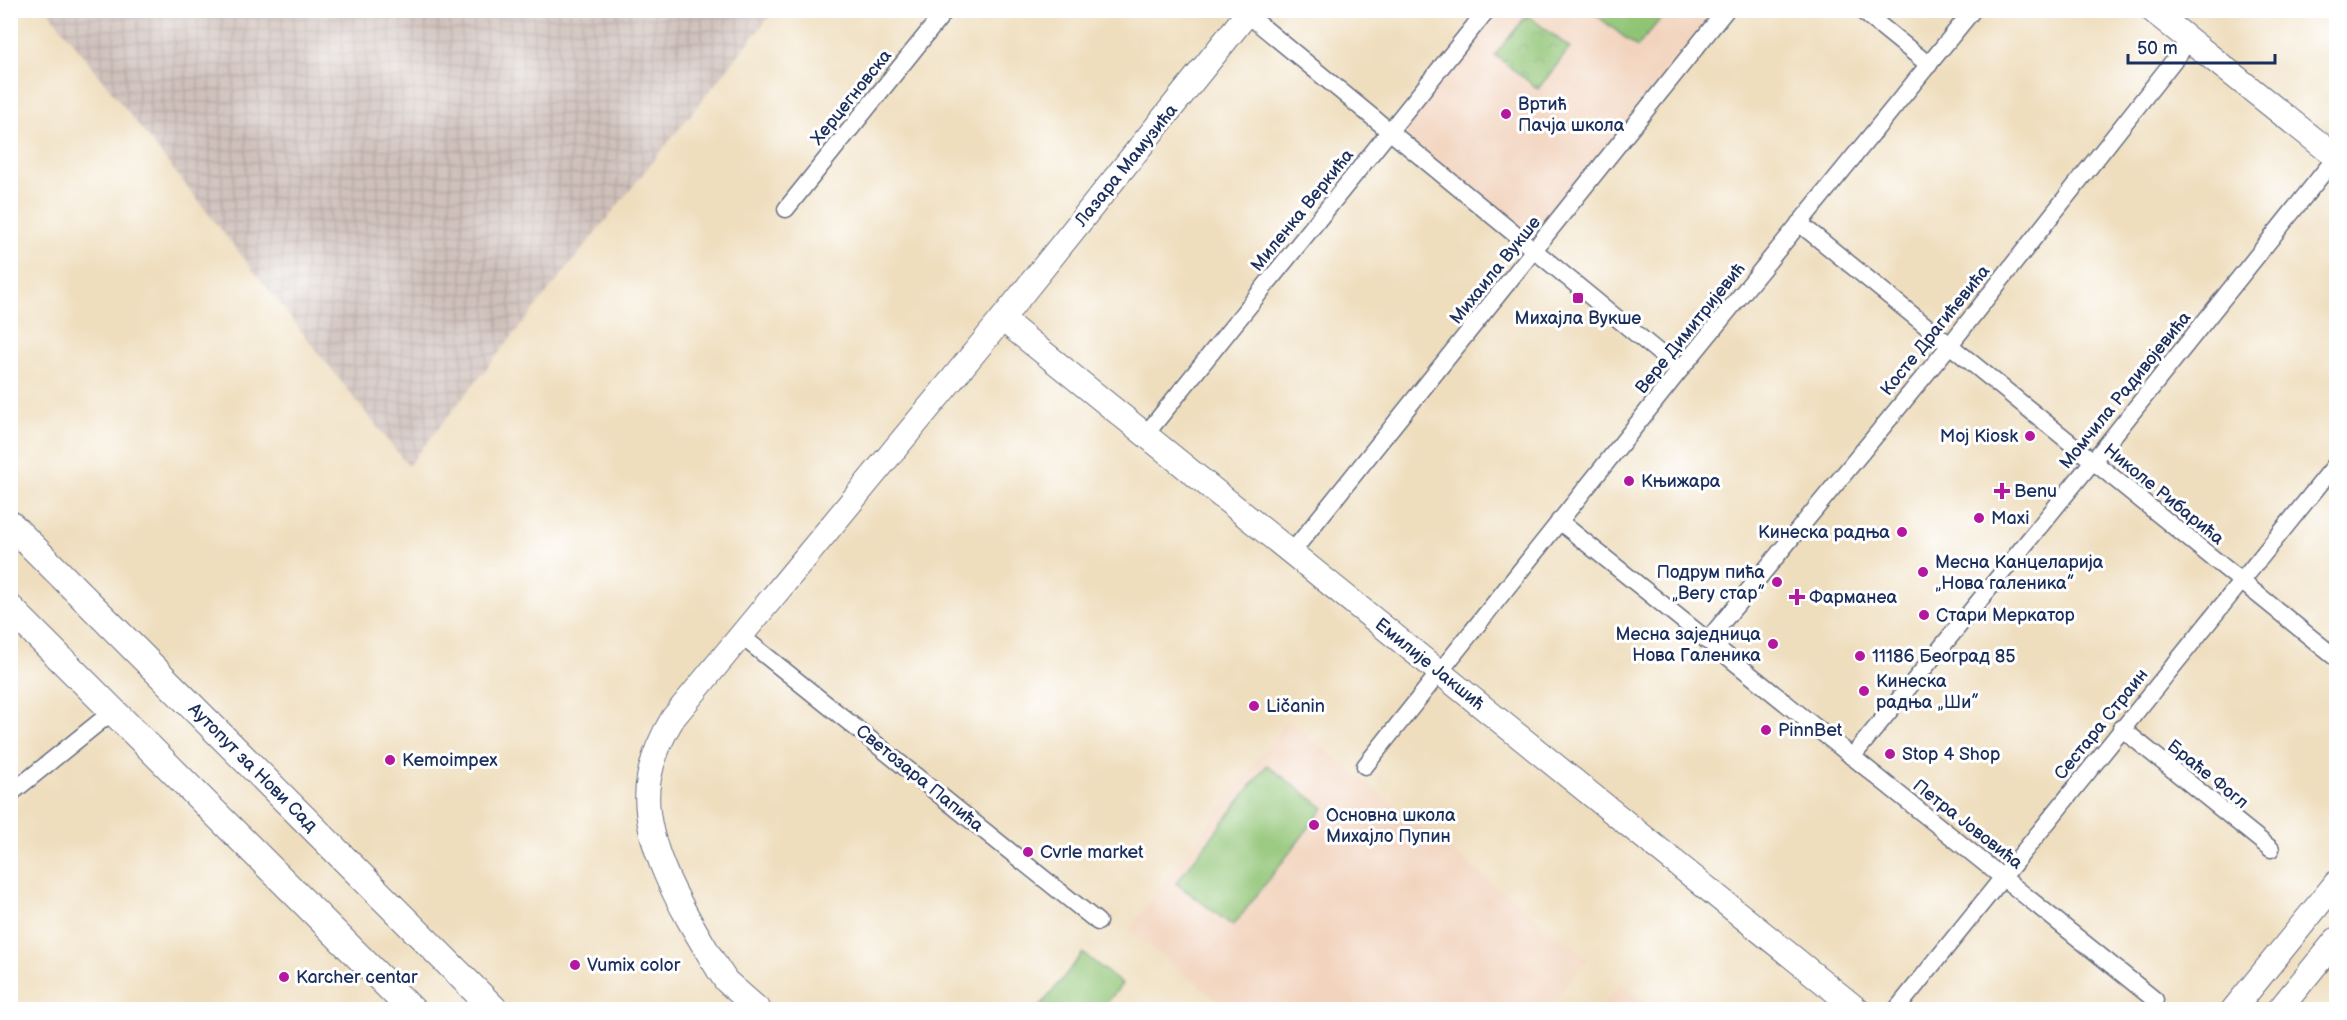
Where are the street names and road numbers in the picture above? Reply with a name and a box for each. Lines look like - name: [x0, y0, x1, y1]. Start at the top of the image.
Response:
- street label: Херцегновска: [807, 45, 896, 149]
- street label: Лазара Мамузића: [1070, 100, 1182, 231]
- street label: Миленка Веркића: [1247, 145, 1358, 276]
- street label: Михаила Вукше: [1445, 212, 1545, 328]
- street label: Вере Димитријевић: [1631, 259, 1750, 398]
- street label: Косте Драгићевића: [1876, 261, 1995, 400]
- street label: Момчила Радивојевића: [2055, 307, 2196, 473]
- street label: Николе Рибарића: [2099, 439, 2228, 550]
- street label: Емилије Јакшић: [1371, 614, 1489, 715]
- street label: Сестара Страин: [2050, 664, 2153, 784]
- street label: Аутопут за Нови Сад: [183, 698, 321, 836]
- street label: Светозара Папића: [852, 721, 988, 836]
- street label: Браће Фогл: [2163, 735, 2252, 813]
- street label: Петра Јововића: [1909, 775, 2027, 874]

